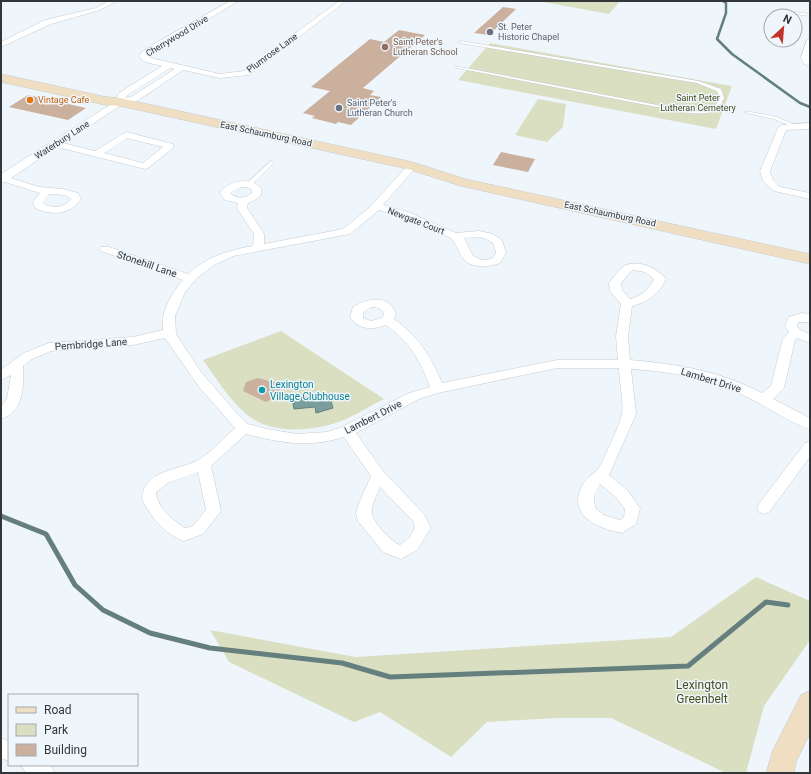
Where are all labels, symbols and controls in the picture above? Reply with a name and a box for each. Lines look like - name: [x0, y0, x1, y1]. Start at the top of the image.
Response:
- north arrow: [763, 8, 803, 48]
- text: N: [781, 12, 794, 27]
- street label: Cherrywood Drive: [144, 13, 210, 58]
- place label: St. Peter Historic Chapel: [498, 22, 559, 42]
- marker: St. Peter Historic Chapel: [485, 27, 495, 37]
- street label: Plumrose Lane: [245, 31, 299, 75]
- place label: Saint Peter's Lutheran School: [393, 37, 458, 57]
- marker: Saint Peter's Lutheran School: [380, 42, 390, 52]
- park label: Saint Peter Lutheran Cemetery: [660, 93, 737, 113]
- marker: Vintage Cafe: [25, 95, 35, 105]
- place label: Vintage Cafe: [38, 95, 90, 105]
- place label: Saint Peter's Lutheran Church: [347, 98, 413, 118]
- marker: Saint Peter's Lutheran Church: [334, 103, 344, 113]
- street label: Waterbury Lane: [33, 119, 91, 161]
- street label: East Schaumburg Road: [219, 119, 313, 149]
- street label: East Schaumburg Road: [563, 199, 657, 229]
- street label: Newgate Court: [386, 206, 446, 236]
- street label: Stonehill Lane: [116, 249, 178, 279]
- street label: Pembridge Lane: [54, 336, 128, 352]
- street label: Lambert Drive: [680, 366, 742, 394]
- place label: Lexington Village Clubhouse: [270, 379, 350, 402]
- marker: Lexington Village Clubhouse: [257, 385, 267, 395]
- street label: Lambert Drive: [343, 398, 403, 436]
- park label: Lexington Greenbelt: [676, 678, 728, 706]
- legend: [8, 694, 138, 766]
- text: Road: [44, 703, 72, 717]
- text: Park: [44, 723, 69, 737]
- text: Building: [44, 743, 87, 757]

